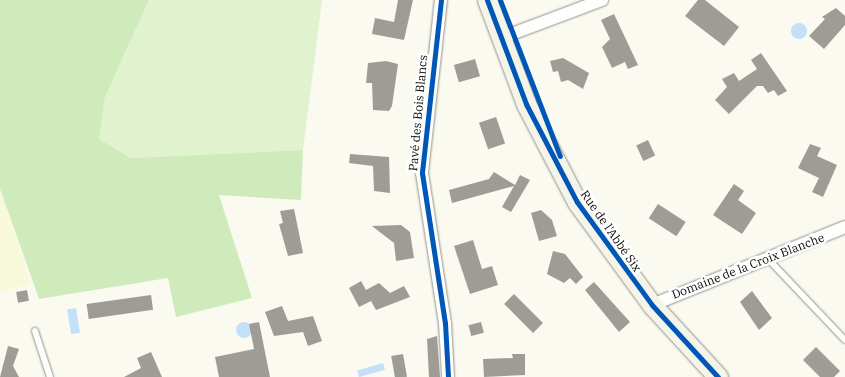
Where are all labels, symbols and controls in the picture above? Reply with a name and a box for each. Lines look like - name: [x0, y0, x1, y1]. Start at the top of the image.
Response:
- street label: Pavé des Bois Blancs: [406, 54, 430, 172]
- street label: Rue de l'Abbé Six: [578, 188, 644, 274]
- street label: Domaine de la Croix Blanche: [670, 230, 826, 302]

